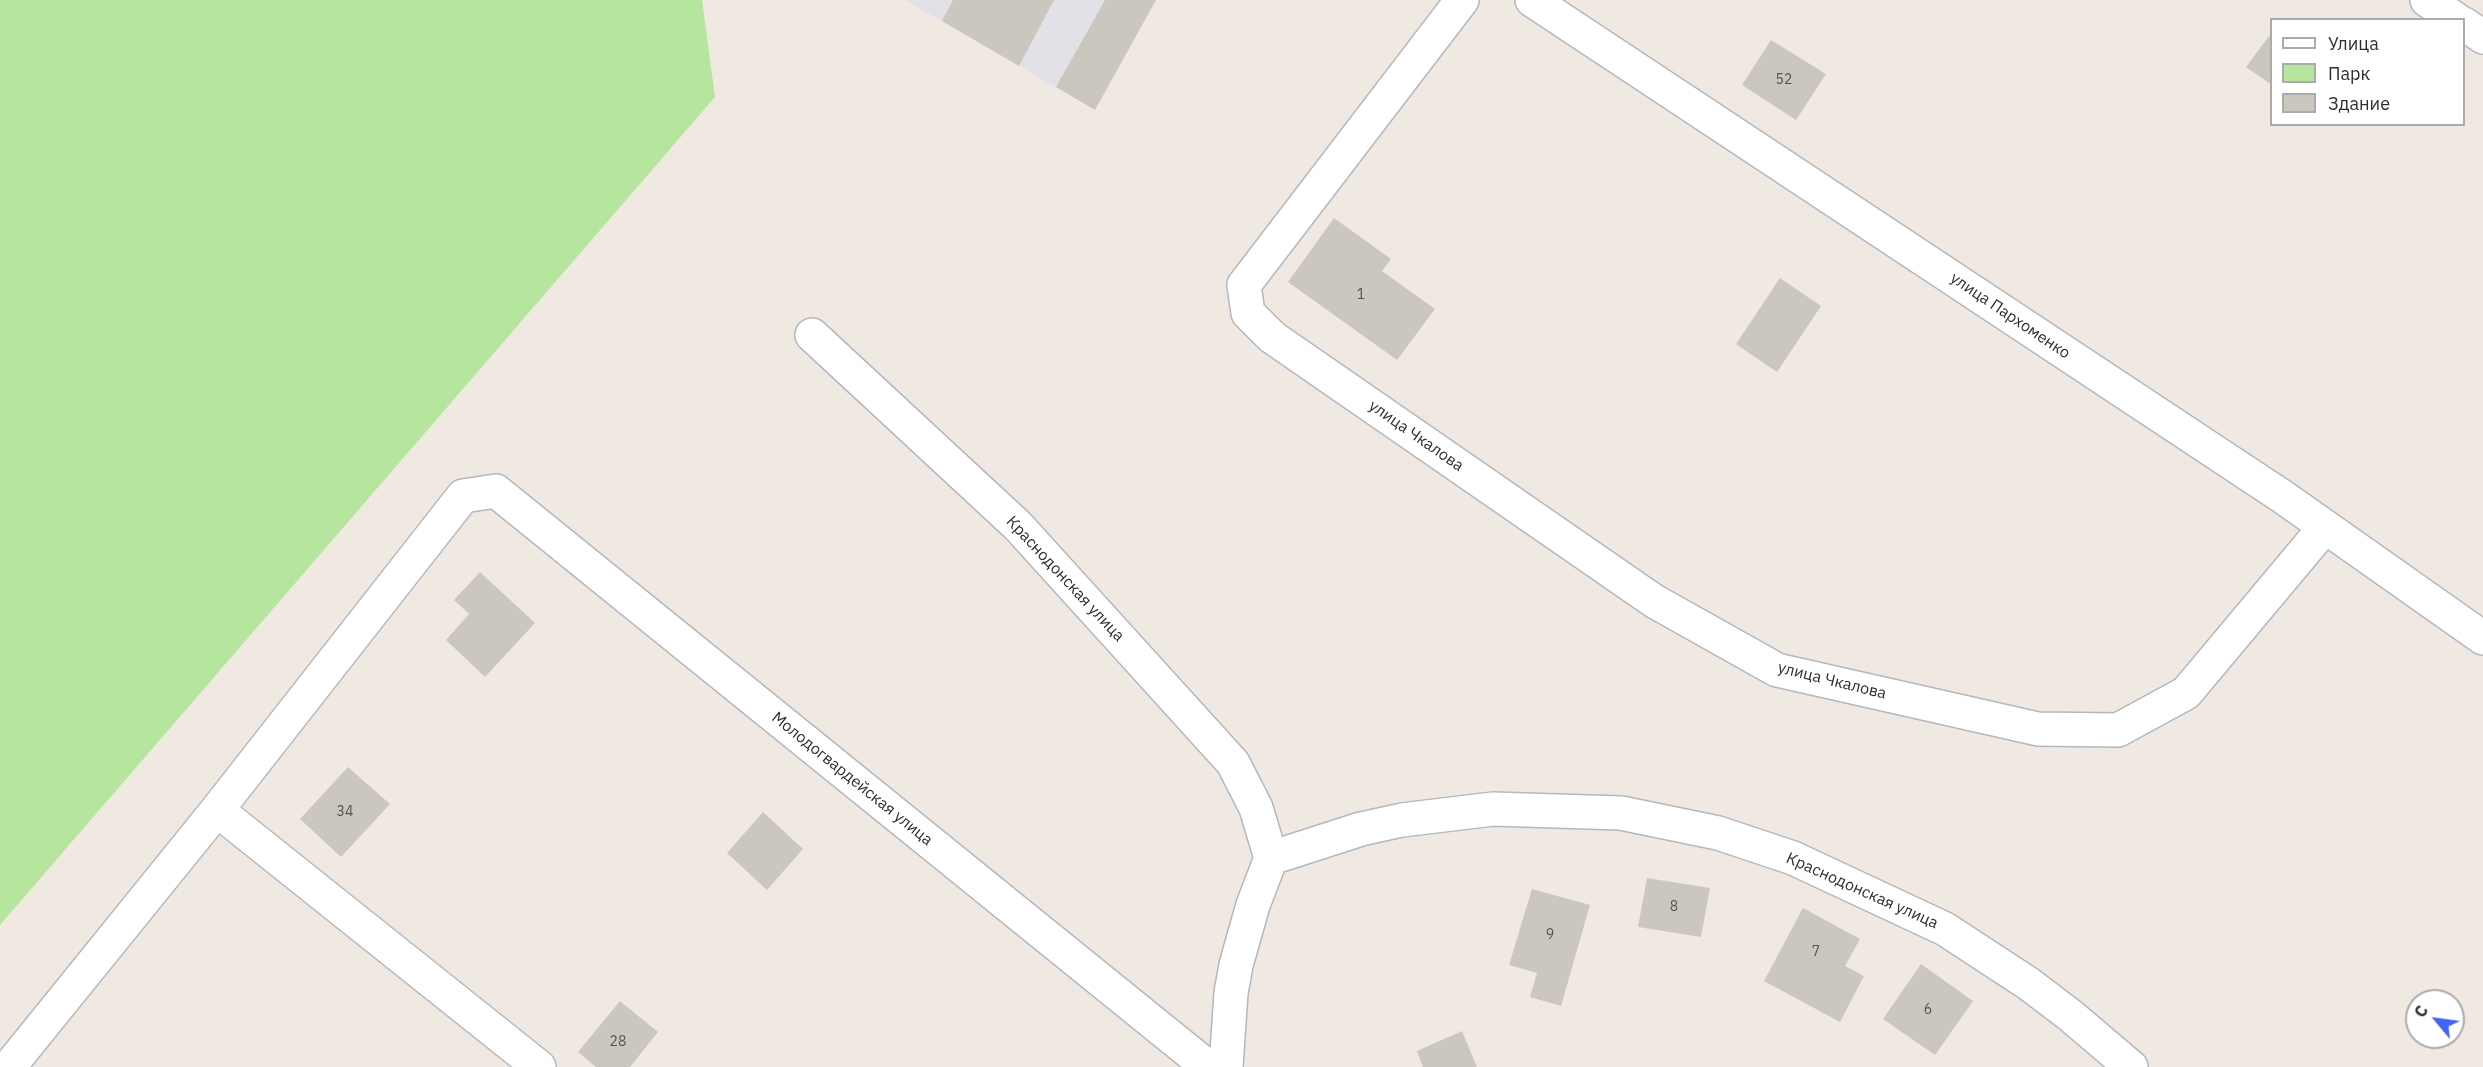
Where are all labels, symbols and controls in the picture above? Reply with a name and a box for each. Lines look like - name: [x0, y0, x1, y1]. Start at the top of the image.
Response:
- legend: [2270, 18, 2465, 126]
- text: Улица: [2328, 32, 2379, 55]
- text: Парк: [2328, 62, 2370, 85]
- house number: 52: [1776, 72, 1792, 88]
- text: Здание: [2328, 92, 2390, 115]
- street label: улица Пархоменко: [1946, 269, 2074, 363]
- house number: 1: [1357, 287, 1365, 303]
- street label: улица Чкалова: [1365, 396, 1467, 476]
- street label: Краснодонская улица: [1002, 512, 1128, 646]
- street label: улица Чкалова: [1776, 658, 1888, 704]
- street label: Молодогвардейская улица: [768, 708, 936, 850]
- house number: 34: [337, 804, 353, 820]
- street label: Краснодонская улица: [1783, 849, 1941, 933]
- house number: 8: [1670, 899, 1678, 915]
- house number: 9: [1546, 927, 1554, 943]
- house number: 7: [1812, 944, 1820, 960]
- north arrow: [2405, 989, 2465, 1049]
- house number: 6: [1924, 1002, 1932, 1018]
- text: С: [2410, 1002, 2432, 1021]
- house number: 28: [610, 1034, 626, 1050]

